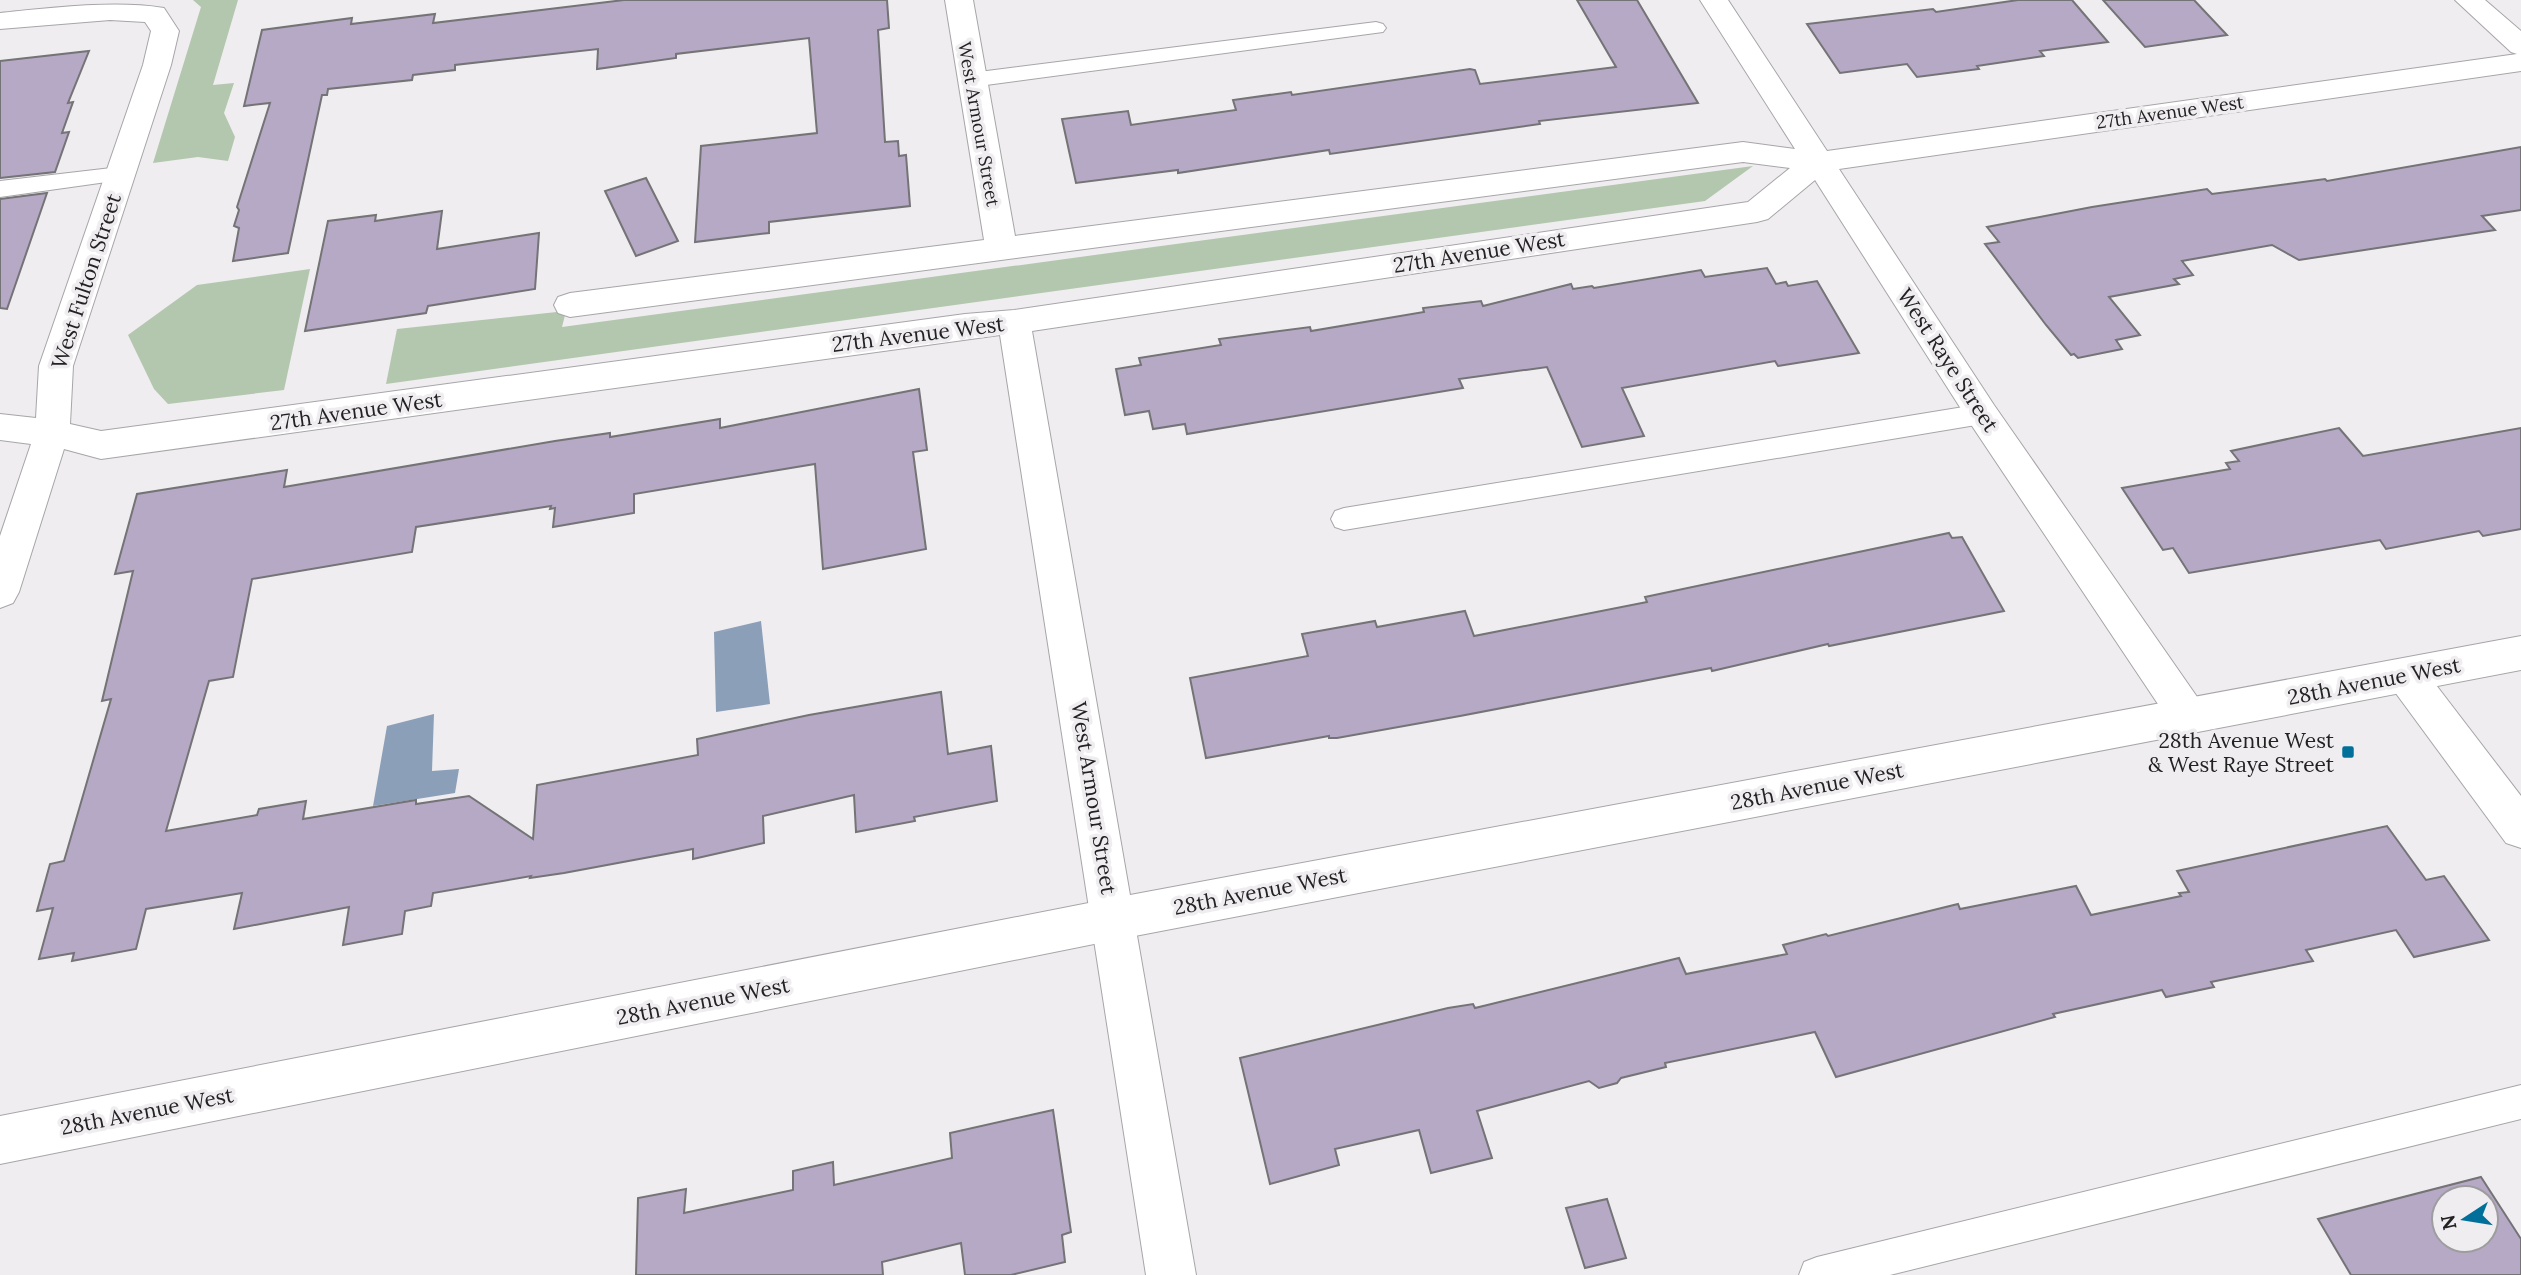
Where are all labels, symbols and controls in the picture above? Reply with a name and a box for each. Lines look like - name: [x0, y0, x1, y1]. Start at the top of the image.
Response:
- street label: West Armour Street: [953, 40, 1005, 208]
- street label: 27th Avenue West: [2095, 90, 2245, 134]
- street label: West Fulton Street: [45, 189, 127, 372]
- street label: 27th Avenue West: [1391, 225, 1568, 279]
- street label: West Raye Street: [1891, 283, 2005, 438]
- street label: 27th Avenue West: [830, 310, 1007, 358]
- street label: 27th Avenue West: [268, 385, 445, 436]
- street label: 28th Avenue West: [2285, 651, 2464, 711]
- street label: West Armour Street: [1065, 700, 1123, 897]
- place label: 28th Avenue West & West Raye Street: [2148, 727, 2335, 778]
- marker: 28th Avenue West & West Raye Street: [2340, 744, 2356, 760]
- street label: 28th Avenue West: [1728, 756, 1907, 816]
- street label: 28th Avenue West: [1171, 861, 1350, 921]
- street label: 28th Avenue West: [614, 971, 793, 1031]
- street label: 28th Avenue West: [58, 1081, 237, 1141]
- north arrow: [2430, 1184, 2500, 1254]
- text: N: [2435, 1213, 2462, 1232]

